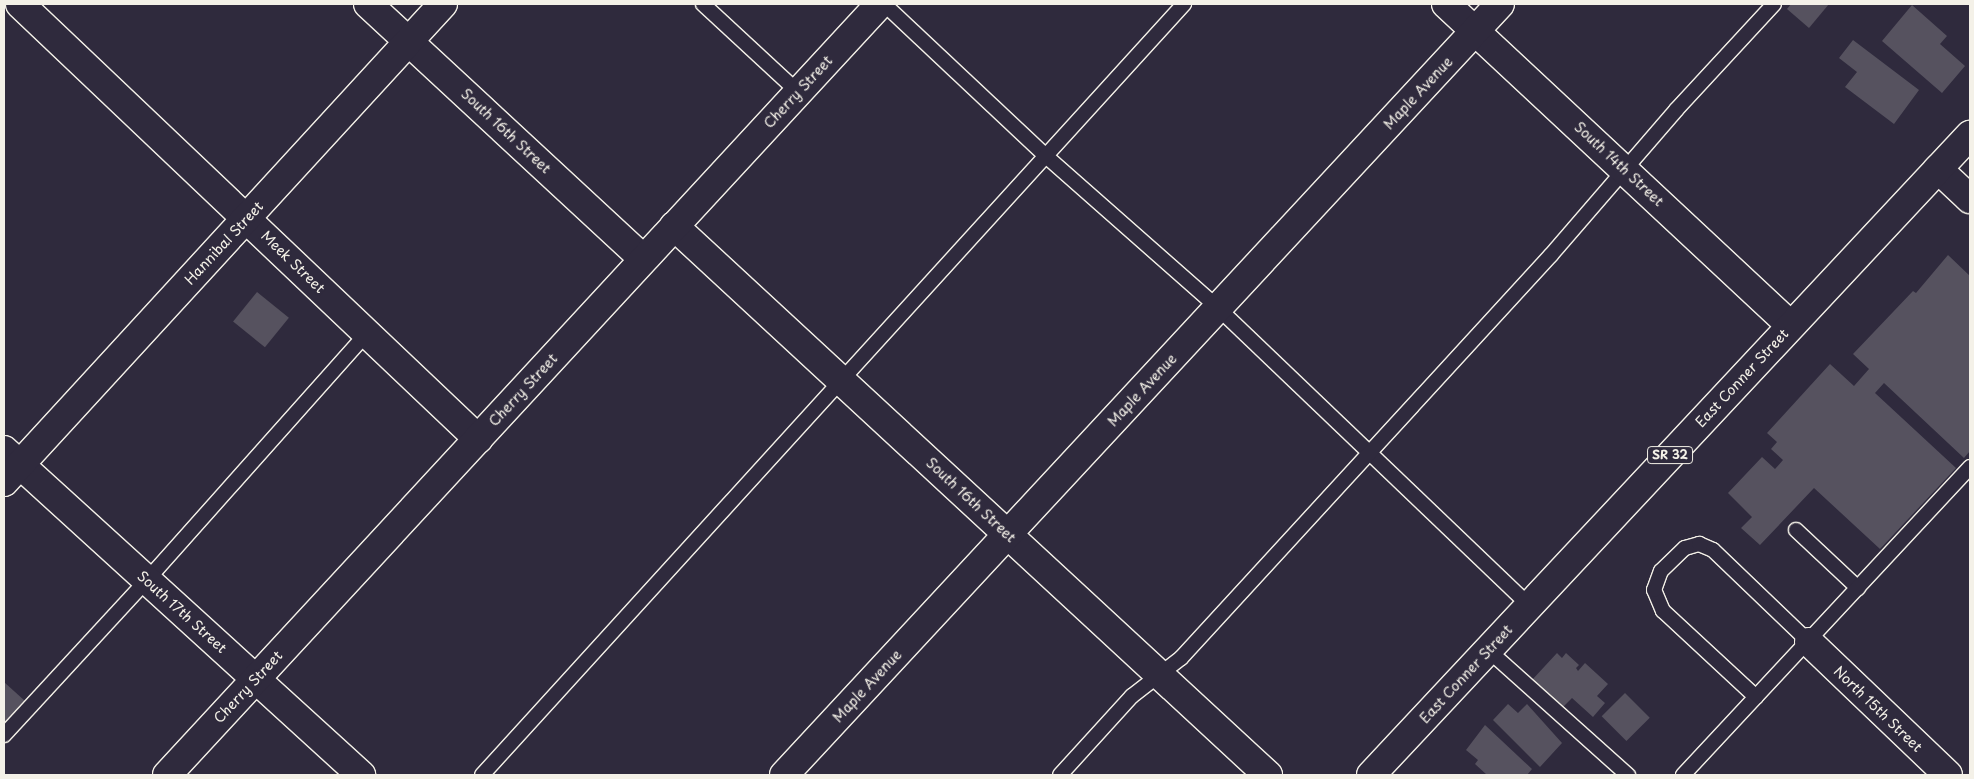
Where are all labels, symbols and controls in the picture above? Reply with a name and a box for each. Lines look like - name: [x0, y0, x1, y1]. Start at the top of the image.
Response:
- street label: Cherry Street: [760, 52, 836, 132]
- street label: Maple Avenue: [1380, 53, 1456, 133]
- street label: South 16th Street: [457, 84, 555, 178]
- street label: South 14th Street: [1570, 117, 1668, 211]
- street label: Hannibal Street: [181, 198, 267, 288]
- street label: Meek Street: [257, 227, 329, 297]
- street label: East Conner Street: [1692, 325, 1792, 431]
- street label: Cherry Street: [485, 350, 561, 430]
- street label: Maple Avenue: [1104, 350, 1180, 430]
- road number: SR 32: [1646, 446, 1694, 464]
- street label: South 16th Street: [922, 453, 1020, 547]
- street label: South 17th Street: [133, 567, 231, 657]
- street label: East Conner Street: [1416, 621, 1516, 727]
- street label: Maple Avenue: [829, 646, 905, 726]
- street label: Cherry Street: [210, 647, 286, 727]
- street label: North 15th Street: [1829, 662, 1927, 756]

